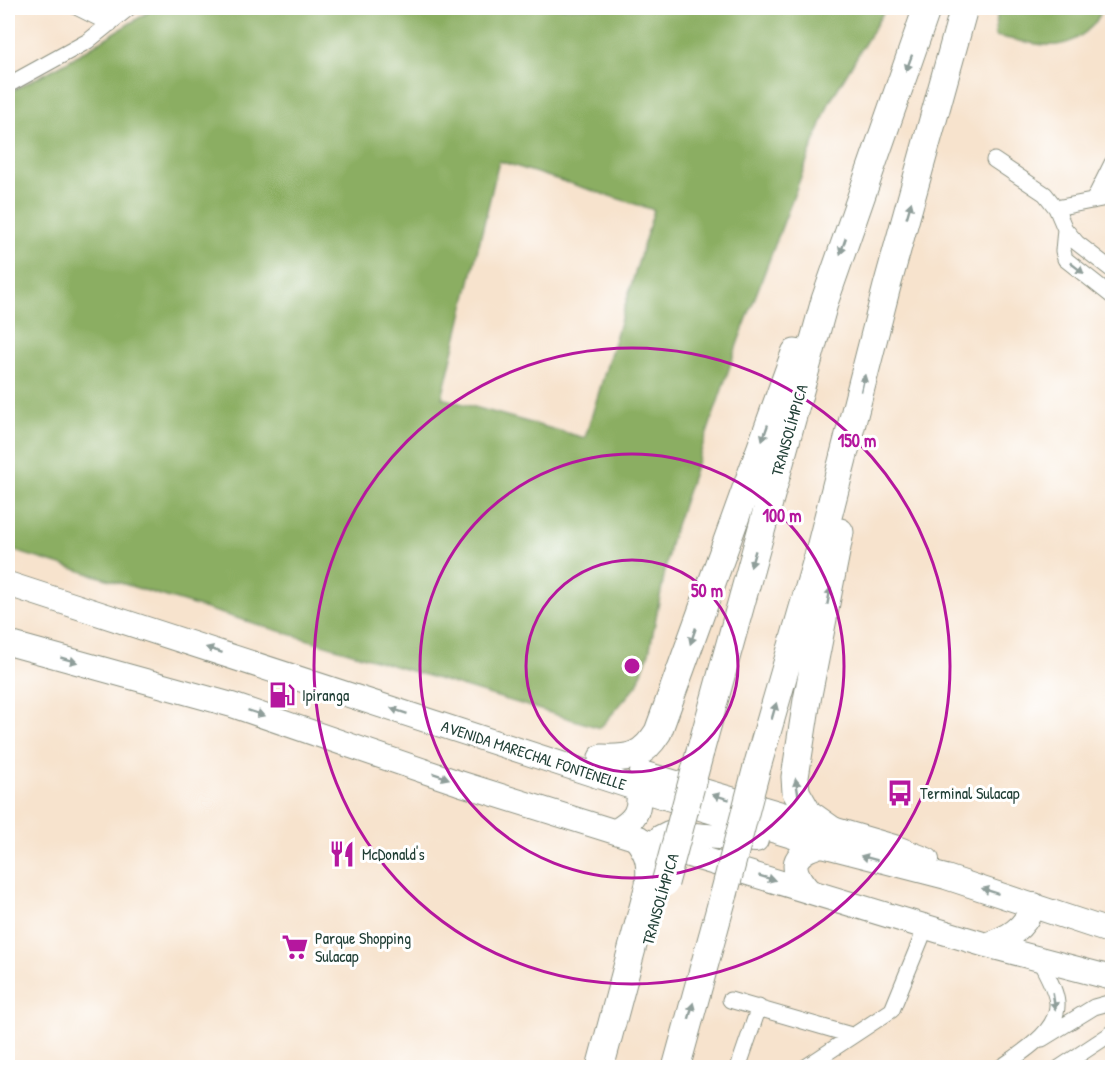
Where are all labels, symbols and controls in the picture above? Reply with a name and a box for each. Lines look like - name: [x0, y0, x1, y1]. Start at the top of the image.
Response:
- one-way arrow: [904, 54, 914, 72]
- one-way arrow: [905, 201, 914, 219]
- one-way arrow: [837, 237, 847, 255]
- one-way arrow: [1069, 262, 1084, 274]
- one-way arrow: [858, 374, 868, 392]
- street label: TRANSOLÍMPICA: [765, 381, 813, 478]
- one-way arrow: [760, 424, 770, 442]
- text: 150 m: [838, 428, 876, 453]
- text: 100 m: [762, 503, 802, 528]
- one-way arrow: [748, 550, 757, 568]
- text: 50 m: [691, 578, 723, 603]
- one-way arrow: [825, 586, 834, 605]
- one-way arrow: [688, 627, 698, 645]
- one-way arrow: [205, 644, 223, 654]
- one-way arrow: [60, 656, 78, 665]
- centre of rings: [622, 656, 642, 676]
- fuel station icon: Ipiranga: [267, 680, 297, 710]
- place label: Ipiranga: [302, 684, 349, 706]
- one-way arrow: [769, 702, 779, 720]
- one-way arrow: [390, 705, 408, 715]
- one-way arrow: [247, 709, 265, 718]
- street label: AVENIDA MARECHAL FONTENELLE: [439, 715, 629, 795]
- one-way arrow: [432, 772, 450, 782]
- one-way arrow: [792, 778, 801, 797]
- bus stop icon: Terminal Sulacap: [885, 778, 915, 808]
- place label: Terminal Sulacap: [920, 782, 1020, 804]
- one-way arrow: [712, 792, 730, 801]
- restaurant icon: McDonald's: [327, 839, 357, 869]
- place label: McDonald's: [362, 843, 425, 865]
- street label: TRANSOLÍMPICA: [636, 850, 684, 947]
- one-way arrow: [859, 853, 877, 862]
- one-way arrow: [758, 874, 776, 883]
- one-way arrow: [981, 886, 999, 896]
- place label: Parque Shopping Sulacap: [315, 927, 411, 967]
- supermarket icon: Parque Shopping Sulacap: [280, 932, 310, 962]
- one-way arrow: [1050, 992, 1059, 1011]
- one-way arrow: [687, 1002, 696, 1020]

